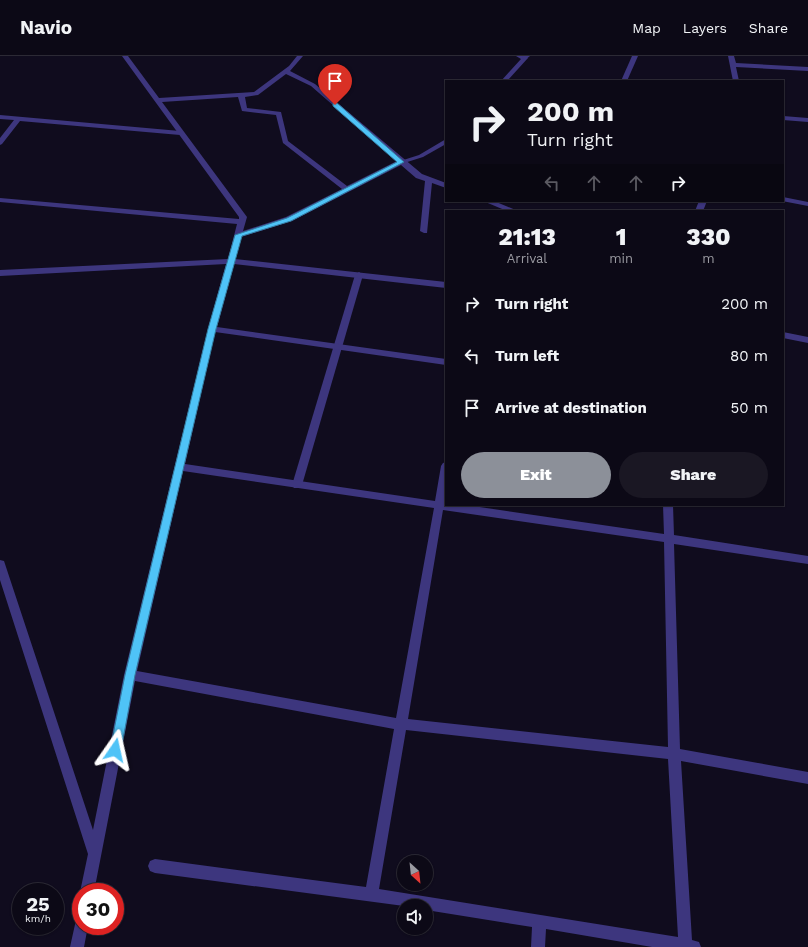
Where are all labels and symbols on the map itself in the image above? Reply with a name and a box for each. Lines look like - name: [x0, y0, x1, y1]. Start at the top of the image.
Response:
- pin: [318, 64, 352, 105]
- position arrow: [94, 729, 136, 771]
- north arrow: [397, 855, 433, 891]
- speed limit sign: 30: [72, 883, 124, 935]

